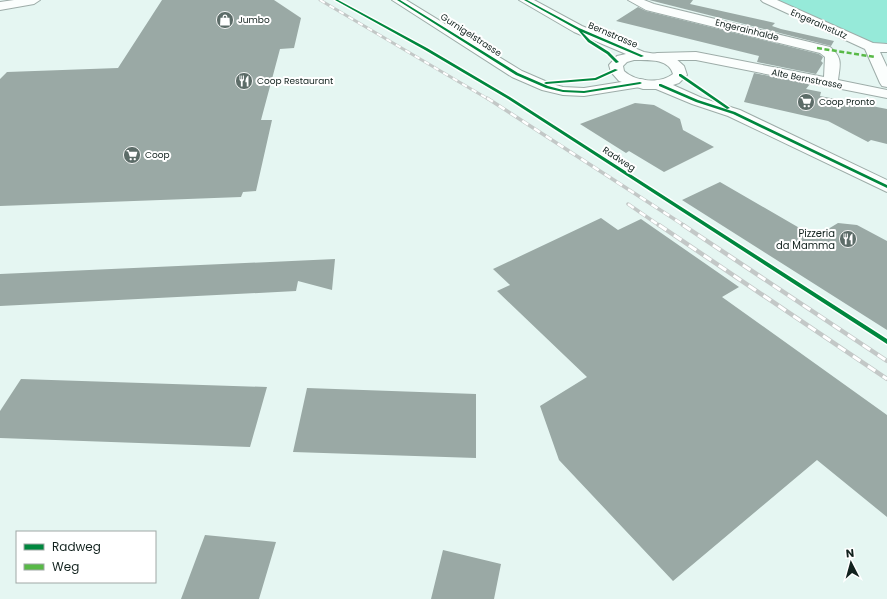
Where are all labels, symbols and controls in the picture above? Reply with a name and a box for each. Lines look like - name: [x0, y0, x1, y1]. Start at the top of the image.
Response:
- street label: Engerainstutz: [789, 6, 849, 42]
- shop icon: Jumbo: [215, 10, 235, 30]
- street label: Gurnigelstrasse: [438, 11, 504, 59]
- place label: Jumbo: [238, 14, 270, 26]
- street label: Engerainhalde: [714, 16, 780, 44]
- street label: Bernstrasse: [586, 19, 640, 51]
- street label: Alte Bernstrasse: [770, 66, 844, 92]
- restaurant icon: Coop Restaurant: [234, 71, 254, 91]
- place label: Coop Restaurant: [257, 75, 333, 87]
- supermarket icon: Coop Pronto: [796, 92, 816, 112]
- place label: Coop Pronto: [819, 96, 875, 108]
- street label: Radweg: [600, 144, 638, 174]
- supermarket icon: Coop: [122, 145, 142, 165]
- place label: Coop: [145, 149, 170, 161]
- place label: Pizzeria da Mamma: [776, 226, 835, 253]
- restaurant icon: Pizzeria da Mamma: [838, 229, 858, 249]
- legend: [16, 531, 156, 583]
- text: Radweg: [52, 538, 101, 555]
- north arrow: [831, 543, 871, 583]
- text: N: [845, 545, 855, 561]
- text: Weg: [52, 558, 79, 575]

